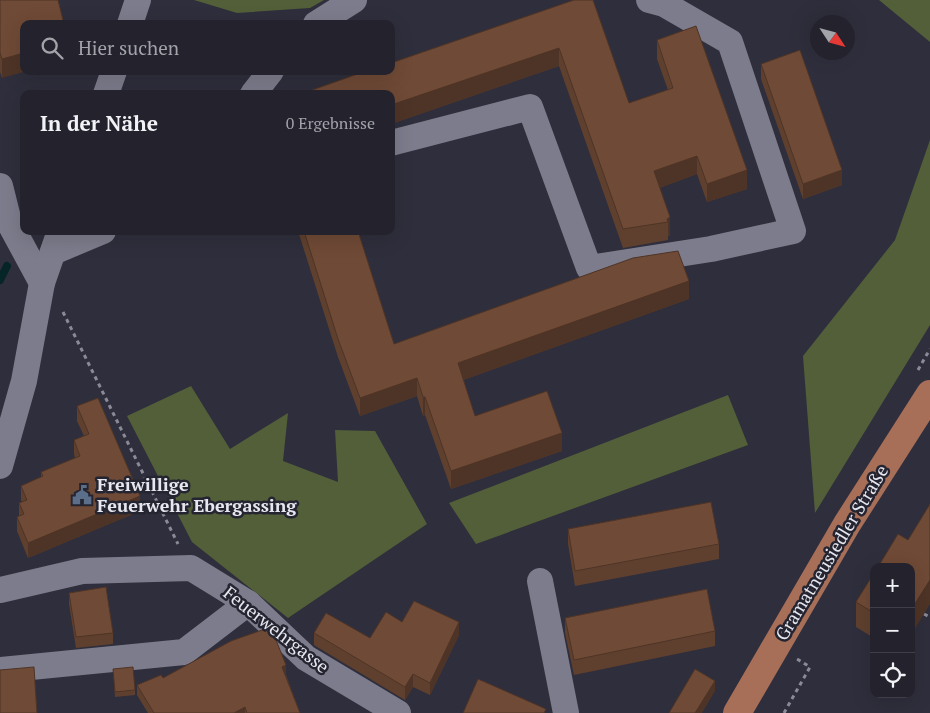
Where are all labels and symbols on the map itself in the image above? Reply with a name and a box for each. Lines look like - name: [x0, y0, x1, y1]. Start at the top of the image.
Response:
- north arrow: [810, 15, 855, 60]
- street label: Gramatneusiedler Straße: [769, 460, 893, 645]
- place label: Freiwillige Feuerwehr Ebergassing: [97, 472, 297, 517]
- public building icon: Freiwillige Feuerwehr Ebergassing: [71, 484, 93, 506]
- street label: Feuerwehrgasse: [219, 580, 334, 678]

